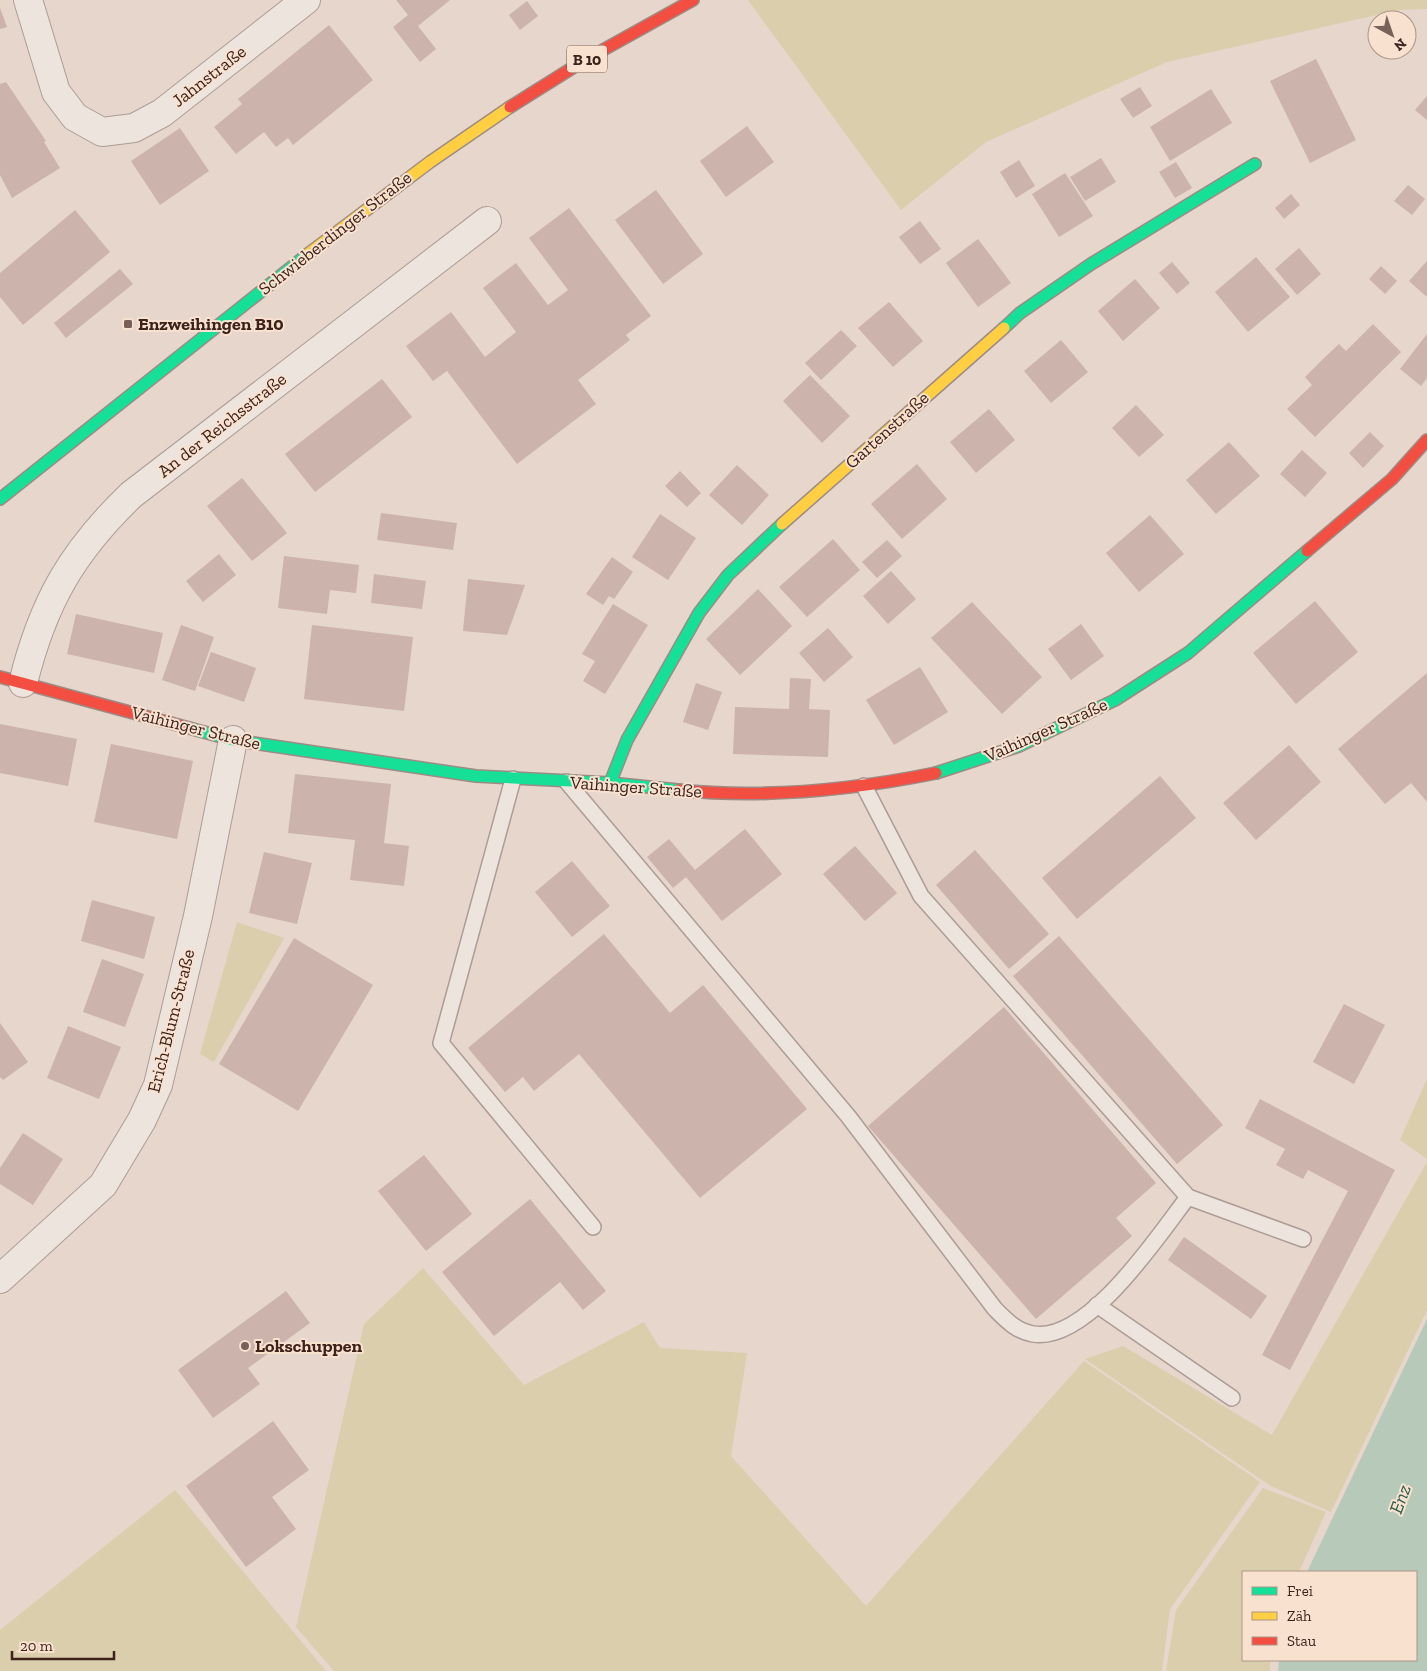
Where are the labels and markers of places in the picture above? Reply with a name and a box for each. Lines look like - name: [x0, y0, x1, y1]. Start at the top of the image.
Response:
- place label: Enzweihingen B10: [138, 313, 284, 335]
- marker: Enzweihingen B10: [122, 318, 134, 330]
- place label: Lokschuppen: [255, 1335, 362, 1357]
- marker: Lokschuppen: [239, 1340, 251, 1352]

